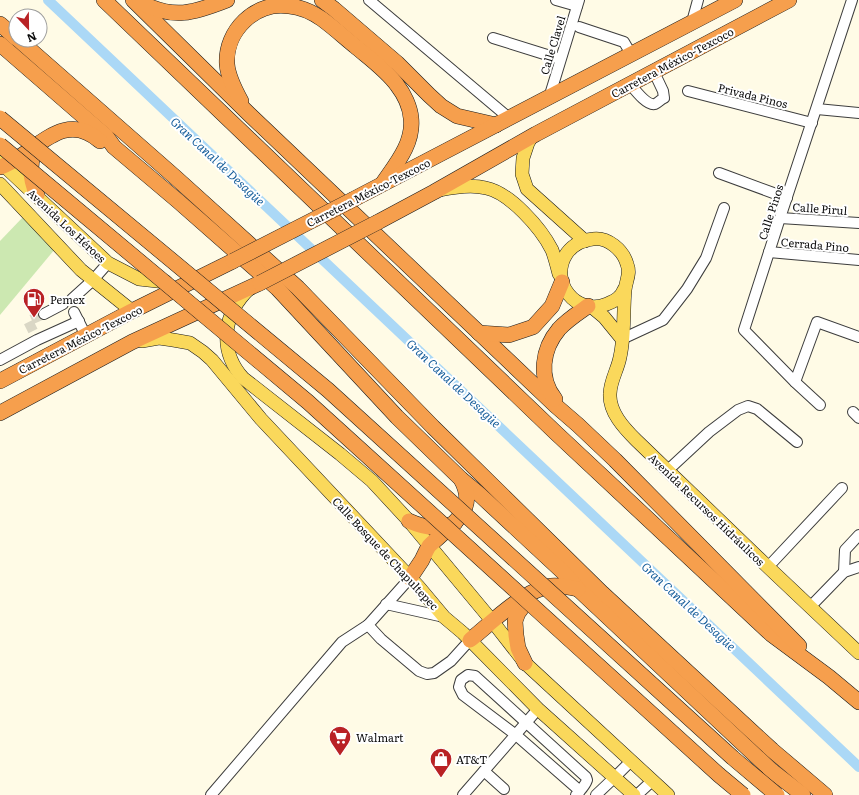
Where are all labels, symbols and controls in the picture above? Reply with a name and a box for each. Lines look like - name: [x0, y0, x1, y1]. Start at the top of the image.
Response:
- north arrow: [8, 8, 48, 48]
- street label: Calle Clavel: [535, 13, 569, 76]
- street label: Carretera México-Texcoco: [608, 23, 736, 101]
- text: N: [25, 29, 39, 47]
- street label: Privada Pinos: [717, 79, 789, 111]
- water label: Gran Canal de Desagüe: [167, 112, 269, 210]
- street label: Carretera México-Texcoco: [303, 154, 433, 230]
- street label: Calle Pinos: [754, 182, 786, 242]
- street label: Avenida Los Héroes: [24, 184, 110, 266]
- street label: Calle Pirul: [792, 198, 848, 218]
- street label: Cerrada Pino: [780, 233, 850, 255]
- fuel station icon: Pemex: [21, 286, 47, 319]
- place label: Pemex: [50, 291, 86, 307]
- street label: Carretera México-Texcoco: [15, 301, 145, 377]
- water label: Gran Canal de Desagüe: [403, 334, 505, 432]
- street label: Avenida Recursos Hidráulicos: [645, 449, 769, 569]
- street label: Calle Bosque de Chapultepec: [329, 493, 443, 613]
- water label: Gran Canal de Desagüe: [638, 557, 740, 655]
- supermarket icon: Walmart: [327, 724, 353, 757]
- place label: Walmart: [356, 729, 404, 745]
- shop icon: AT&T: [428, 746, 454, 779]
- place label: AT&T: [456, 751, 487, 767]

